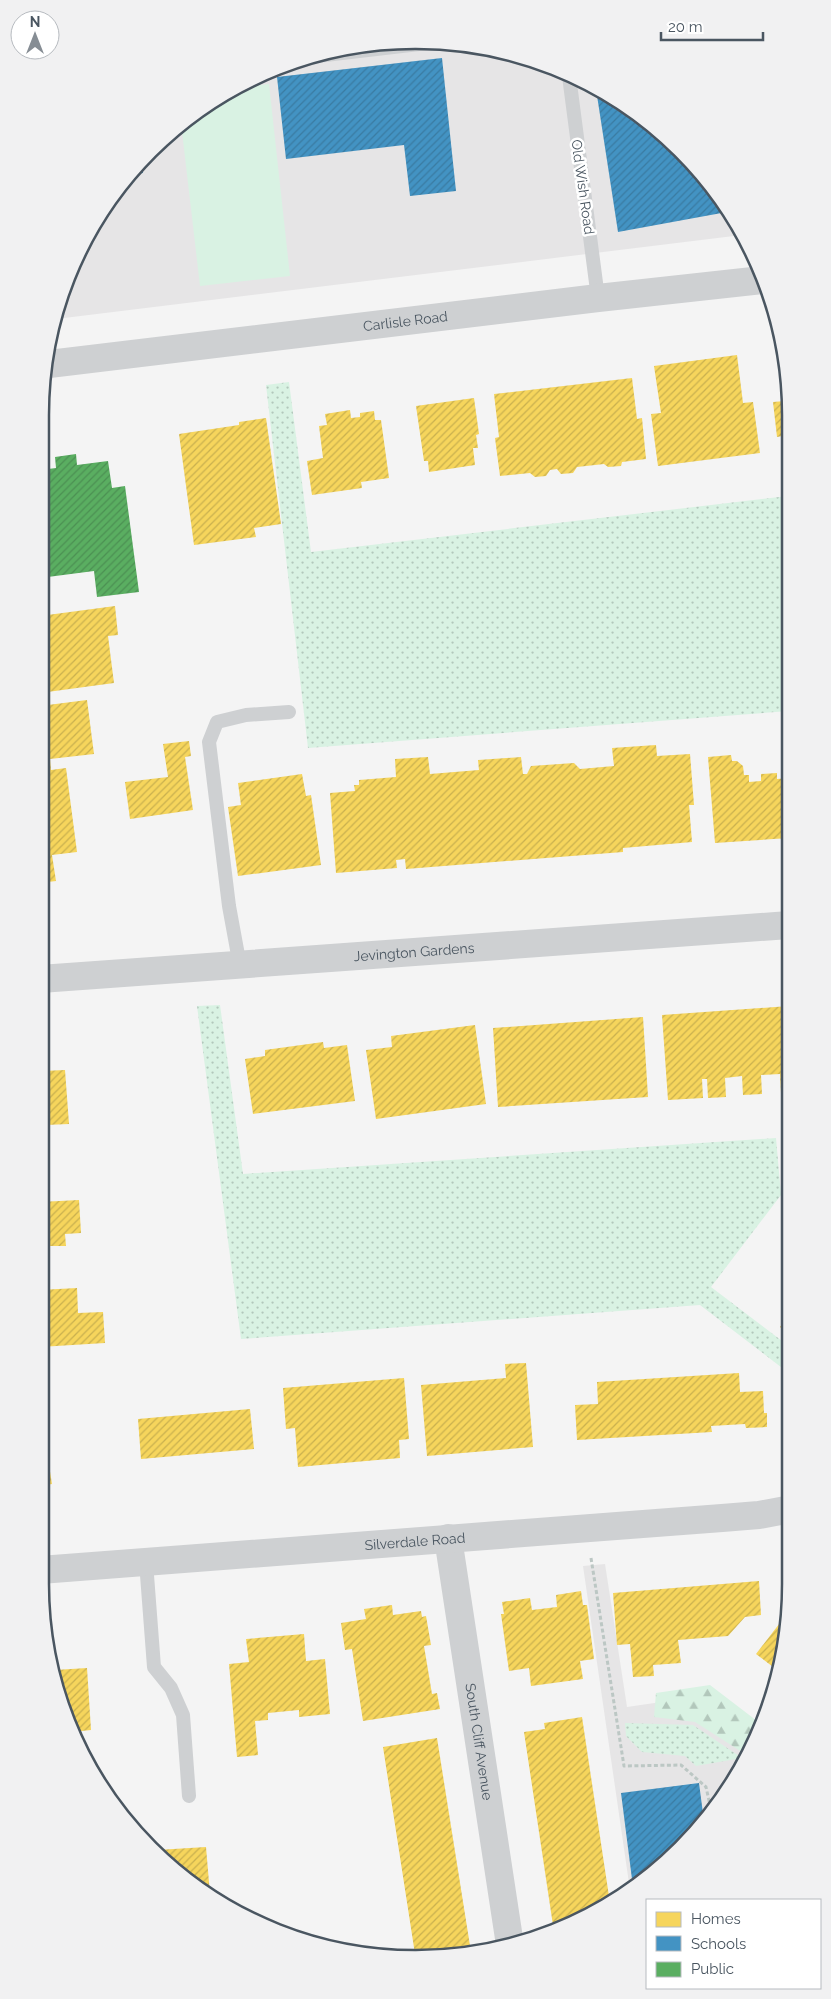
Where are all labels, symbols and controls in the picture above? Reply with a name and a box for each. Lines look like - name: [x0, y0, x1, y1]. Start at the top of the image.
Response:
- north arrow: [10, 10, 60, 60]
- scale bar: [661, 10, 764, 42]
- text: N: [30, 14, 40, 30]
- text: 20 m: [668, 18, 703, 36]
- street label: Old Wish Road: [568, 138, 598, 236]
- street label: Carlisle Road: [362, 308, 449, 334]
- street label: Jevington Gardens: [353, 940, 475, 964]
- street label: Silverdale Road: [364, 1530, 466, 1553]
- street label: South Cliff Avenue: [462, 1682, 496, 1801]
- legend: [646, 1899, 821, 1989]
- text: Homes: [691, 1910, 741, 1928]
- text: Schools: [691, 1935, 746, 1953]
- text: Public: [691, 1960, 734, 1978]

